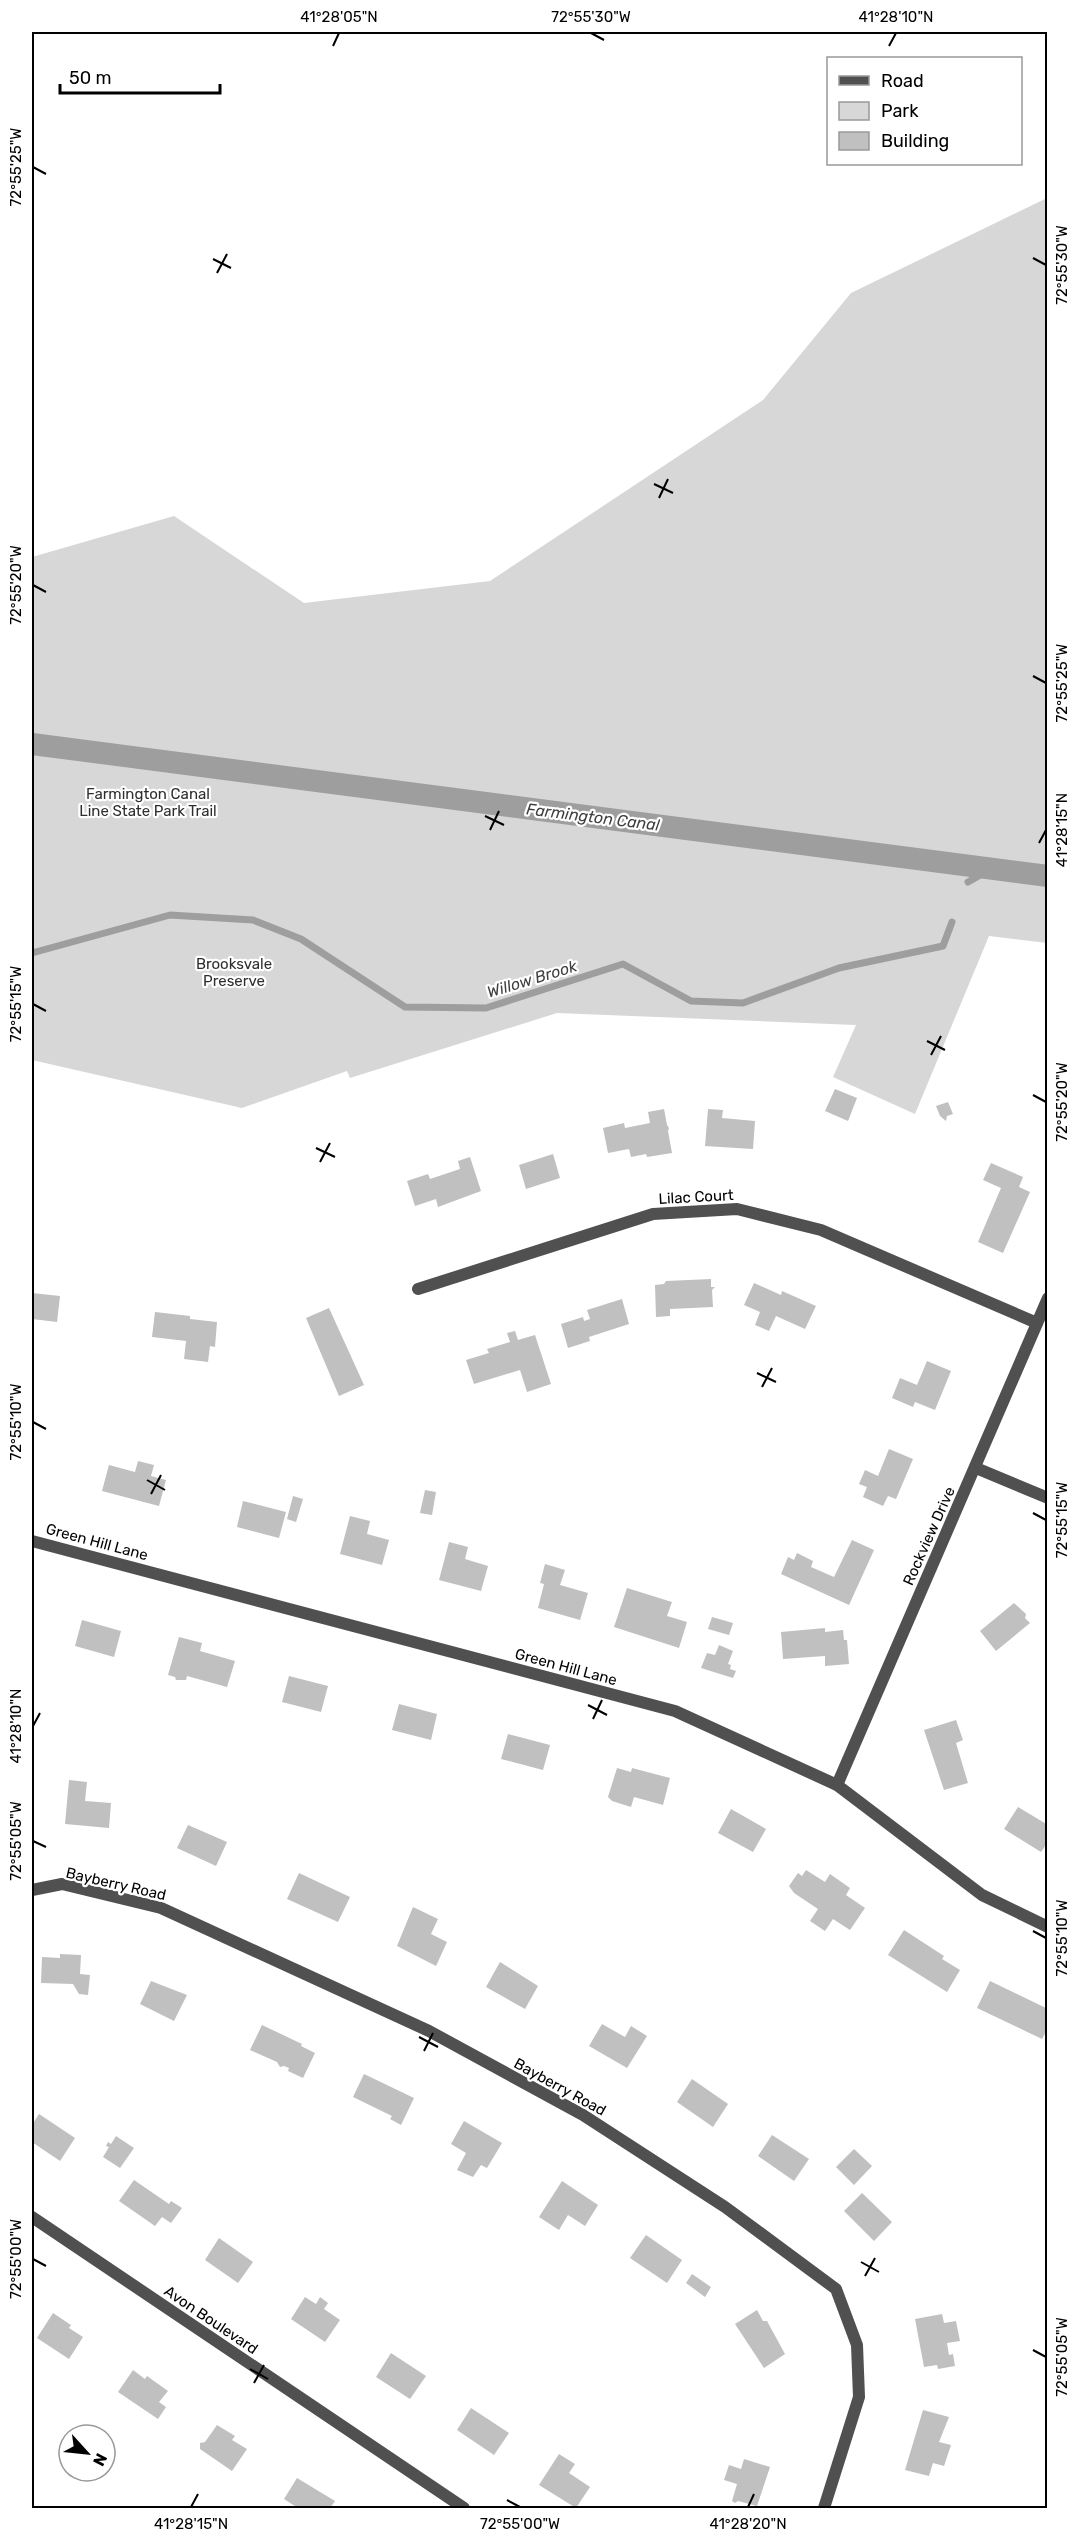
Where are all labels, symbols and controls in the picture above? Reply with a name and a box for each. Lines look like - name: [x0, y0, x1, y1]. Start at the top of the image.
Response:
- text: 41°28'05"N: [300, 8, 378, 26]
- text: 72°55'30"W: [551, 8, 631, 26]
- text: 41°28'10"N: [859, 8, 933, 26]
- scale bar: [60, 57, 220, 95]
- legend: [827, 57, 1022, 165]
- text: 50 m: [69, 67, 112, 89]
- text: Road: [881, 70, 924, 92]
- text: Park: [881, 100, 919, 122]
- text: 72°55'25"W: [7, 128, 25, 206]
- text: Building: [881, 130, 949, 152]
- text: 72°55'30"W: [1053, 225, 1071, 305]
- text: 72°55'20"W: [7, 545, 25, 625]
- text: 72°55'25"W: [1053, 644, 1071, 722]
- park label: Farmington Canal Line State Park Trail: [79, 785, 217, 820]
- text: 41°28'15"N: [1053, 793, 1071, 867]
- water label: Farmington Canal: [525, 799, 662, 835]
- park label: Brooksvale Preserve: [196, 955, 272, 990]
- water label: Willow Brook: [485, 956, 580, 1002]
- text: 72°55'15"W: [7, 966, 25, 1042]
- text: 72°55'20"W: [1053, 1062, 1071, 1142]
- street label: Lilac Court: [658, 1186, 734, 1208]
- text: 72°55'10"W: [7, 1384, 25, 1460]
- text: 72°55'15"W: [1053, 1482, 1071, 1558]
- street label: Rockview Drive: [899, 1484, 959, 1588]
- street label: Green Hill Lane: [44, 1520, 150, 1564]
- street label: Green Hill Lane: [513, 1645, 619, 1689]
- text: 41°28'10"N: [7, 1689, 25, 1763]
- text: 72°55'05"W: [7, 1801, 25, 1881]
- street label: Bayberry Road: [64, 1864, 168, 1904]
- text: 72°55'10"W: [1053, 1900, 1071, 1976]
- street label: Bayberry Road: [511, 2054, 609, 2120]
- text: 72°55'00"W: [7, 2219, 25, 2299]
- street label: Avon Boulevard: [161, 2282, 261, 2358]
- text: 72°55'05"W: [1053, 2317, 1071, 2397]
- north arrow: [57, 2423, 117, 2483]
- text: N: [89, 2450, 111, 2469]
- text: 41°28'15"N: [154, 2515, 228, 2533]
- text: 72°55'00"W: [480, 2515, 560, 2533]
- text: 41°28'20"N: [709, 2515, 787, 2533]

